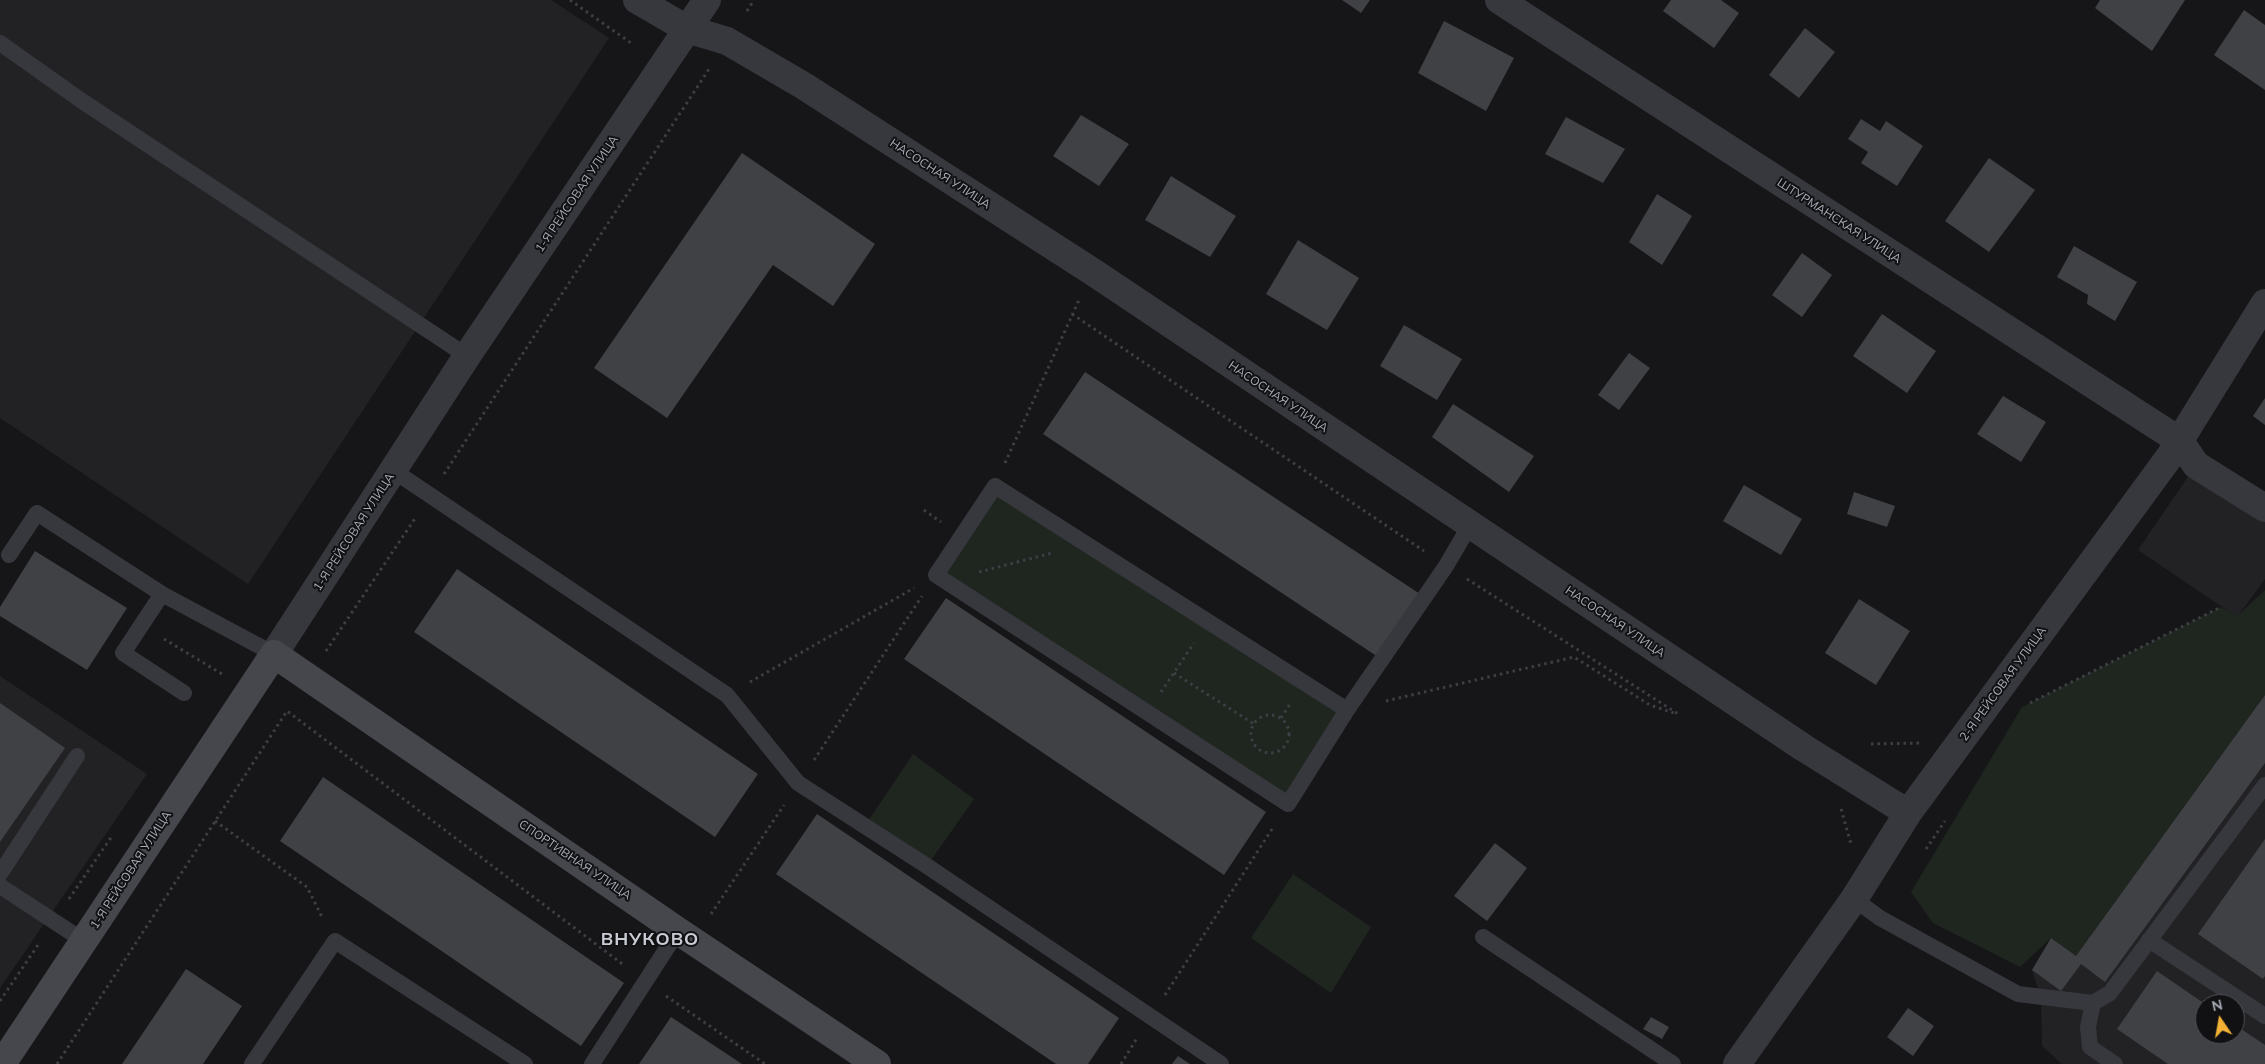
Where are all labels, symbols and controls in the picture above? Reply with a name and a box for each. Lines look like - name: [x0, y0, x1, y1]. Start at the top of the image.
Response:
- street label: 1-Я РЕЙСОВАЯ УЛИЦА: [533, 133, 621, 255]
- street label: НАСОСНАЯ УЛИЦА: [887, 136, 993, 212]
- street label: ШТУРМАНСКАЯ УЛИЦА: [1774, 175, 1904, 267]
- street label: НАСОСНАЯ УЛИЦА: [1225, 358, 1331, 436]
- street label: 1-Я РЕЙСОВАЯ УЛИЦА: [310, 470, 398, 594]
- street label: НАСОСНАЯ УЛИЦА: [1562, 583, 1668, 661]
- street label: 2-Я РЕЙСОВАЯ УЛИЦА: [1957, 624, 2049, 744]
- street label: 1-Я РЕЙСОВАЯ УЛИЦА: [87, 808, 175, 932]
- street label: СПОРТИВНАЯ УЛИЦА: [516, 817, 634, 903]
- district label: ВНУКОВО: [600, 929, 700, 951]
- north arrow: [2195, 994, 2245, 1044]
- text: N: [2210, 995, 2224, 1015]

